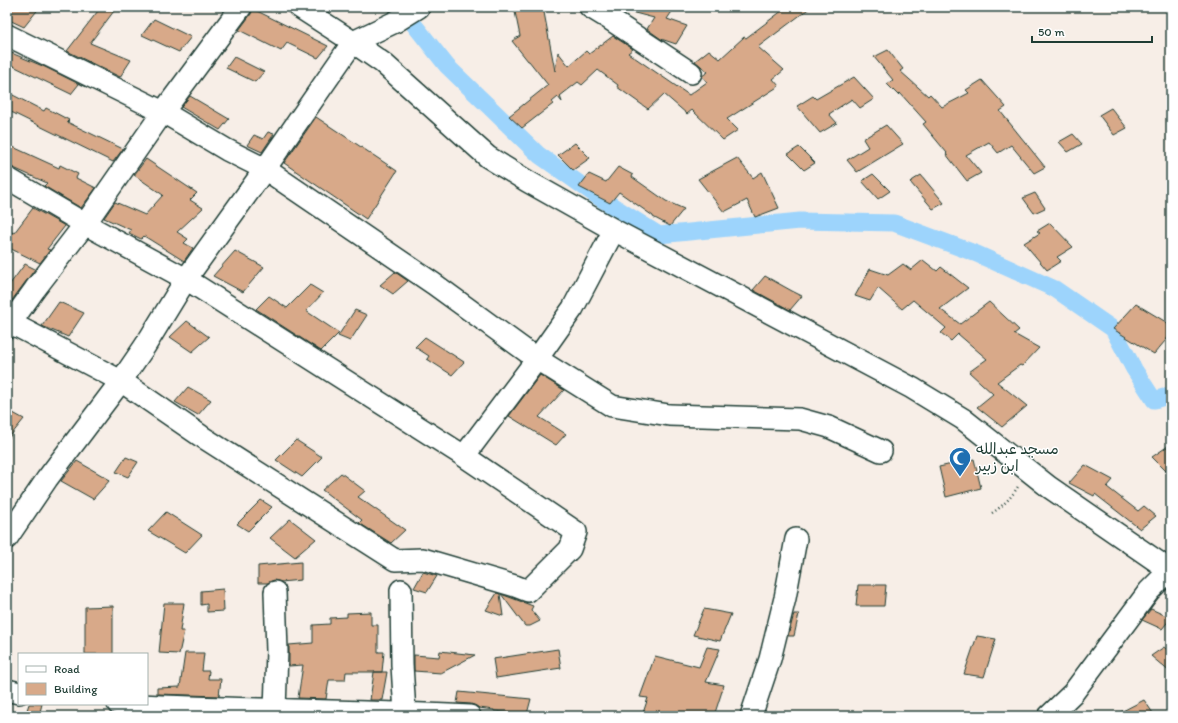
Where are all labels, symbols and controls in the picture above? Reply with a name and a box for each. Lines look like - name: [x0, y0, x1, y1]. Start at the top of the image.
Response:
- scale bar: [1032, 18, 1152, 44]
- text: 50 m: [1038, 25, 1064, 39]
- place label: مسجد عبدالله ابن زبیر: [974, 440, 1059, 475]
- mosque icon: مسجد عبدالله ابن زبیر: [947, 445, 973, 478]
- legend: [18, 653, 148, 705]
- text: Road: [54, 662, 80, 676]
- text: Building: [54, 682, 98, 696]

